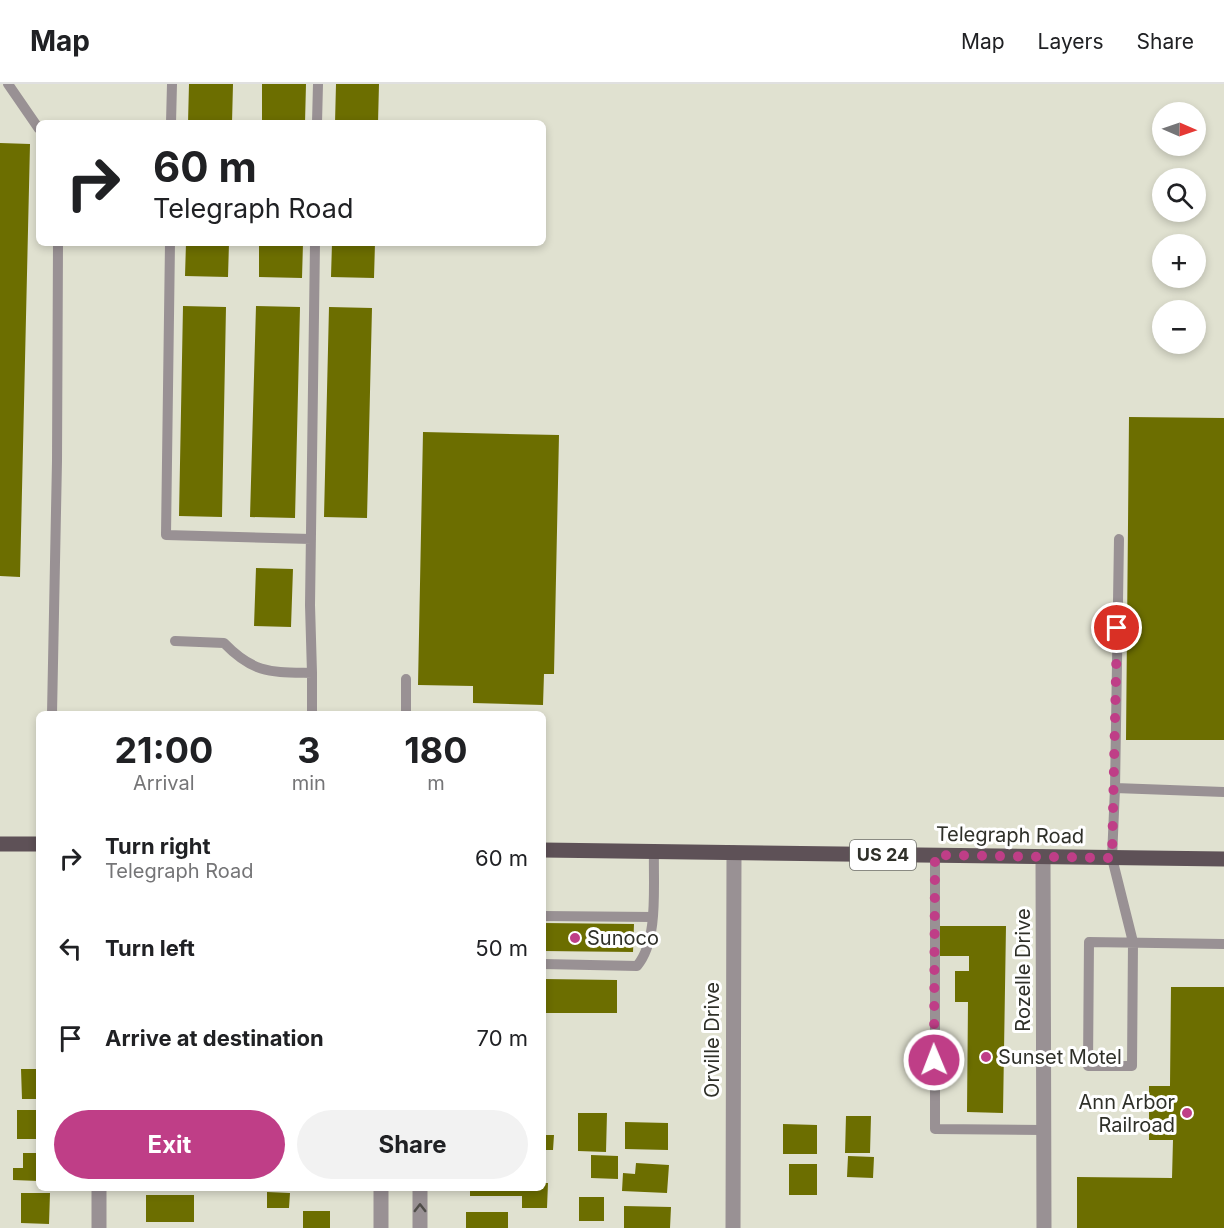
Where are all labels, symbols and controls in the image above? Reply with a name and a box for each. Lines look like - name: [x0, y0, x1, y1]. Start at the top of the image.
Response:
- text: Map: [30, 24, 90, 58]
- text: Map: [961, 29, 1005, 54]
- text: Layers: [1038, 29, 1104, 54]
- text: Share: [1137, 29, 1194, 54]
- north arrow: [1152, 102, 1206, 156]
- map controls: [1152, 102, 1206, 354]
- text: 60 m: [153, 141, 257, 192]
- icon: right: [54, 144, 132, 222]
- button: search: [1152, 168, 1206, 222]
- text: Telegraph Road: [153, 192, 353, 225]
- button: +: [1152, 234, 1206, 288]
- button: −: [1152, 300, 1206, 354]
- pin: [1091, 602, 1142, 653]
- icon: arrive: [1100, 611, 1133, 644]
- text: 21:00: [114, 728, 213, 772]
- text: 3: [297, 728, 320, 772]
- text: 180: [404, 728, 468, 772]
- text: Arrival: [133, 771, 195, 795]
- text: min: [292, 771, 326, 795]
- text: m: [427, 771, 445, 795]
- street label: Telegraph Road: [936, 822, 1084, 848]
- text: Turn right: [105, 833, 211, 859]
- road number: US 24: [850, 840, 916, 870]
- icon: right: [54, 842, 87, 875]
- text: 60 m: [475, 845, 528, 871]
- text: Telegraph Road: [105, 859, 253, 883]
- street label: Rozelle Drive: [1011, 908, 1035, 1032]
- place label: Sunoco: [587, 926, 659, 950]
- marker: Sunoco: [568, 931, 582, 945]
- icon: left: [54, 932, 87, 965]
- text: Turn left: [105, 935, 195, 961]
- text: 50 m: [475, 935, 528, 961]
- street label: Orville Drive: [700, 982, 724, 1098]
- icon: arrive: [54, 1022, 87, 1055]
- text: Arrive at destination: [105, 1025, 324, 1051]
- text: 70 m: [477, 1025, 528, 1051]
- position arrow: [902, 1028, 966, 1092]
- place label: Sunset Motel: [998, 1045, 1122, 1069]
- marker: Sunset Motel: [979, 1050, 993, 1064]
- place label: Ann Arbor Railroad: [1079, 1090, 1175, 1137]
- marker: Ann Arbor Railroad: [1180, 1106, 1194, 1120]
- button: Exit: [54, 1110, 285, 1179]
- button: Share: [297, 1110, 528, 1179]
- one-way arrow: [414, 1203, 426, 1212]

